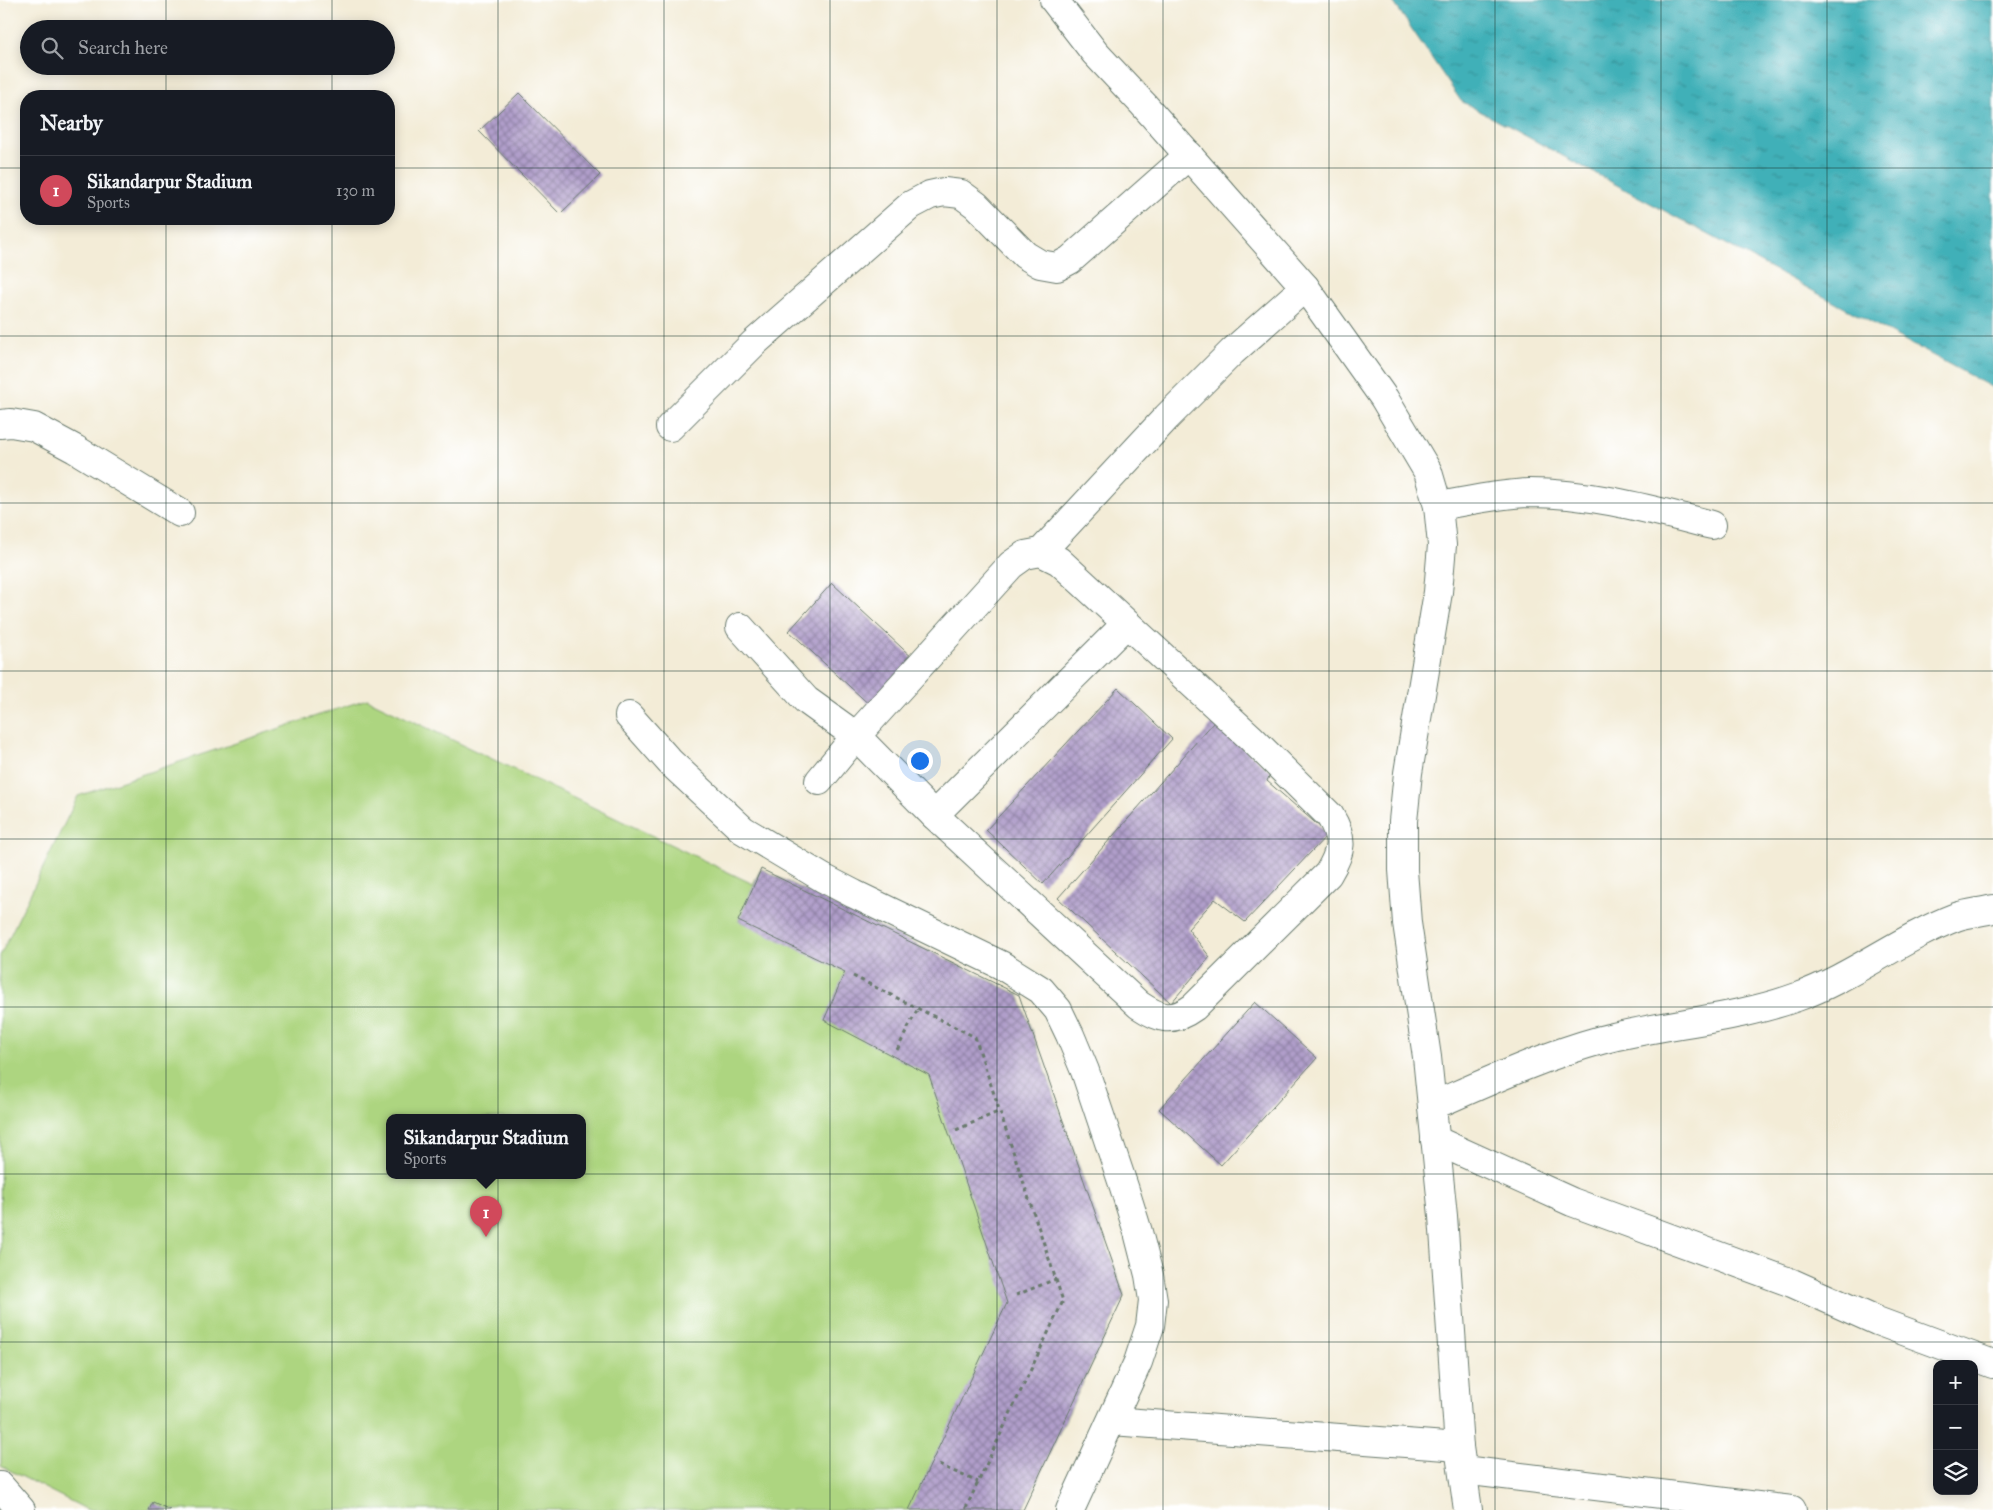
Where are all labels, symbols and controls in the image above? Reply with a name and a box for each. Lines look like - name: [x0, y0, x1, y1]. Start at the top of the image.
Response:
- search box: [20, 20, 395, 75]
- icon: search: [38, 34, 66, 62]
- text: Search here: [78, 36, 168, 59]
- text: Nearby: [40, 110, 103, 136]
- text: Sikandarpur Stadium: [87, 170, 252, 193]
- text: 1: [53, 181, 59, 200]
- text: 130 m: [336, 181, 375, 200]
- text: Sports: [87, 193, 130, 212]
- your location: [907, 748, 933, 774]
- popup: [386, 1114, 586, 1179]
- text: Sikandarpur Stadium: [403, 1126, 569, 1149]
- text: Sports: [403, 1149, 446, 1168]
- pin: 1: [470, 1196, 502, 1237]
- map controls: [1933, 1360, 1978, 1495]
- button: +: [1933, 1360, 1978, 1405]
- button: −: [1933, 1405, 1978, 1450]
- button: layers: [1933, 1450, 1978, 1495]

